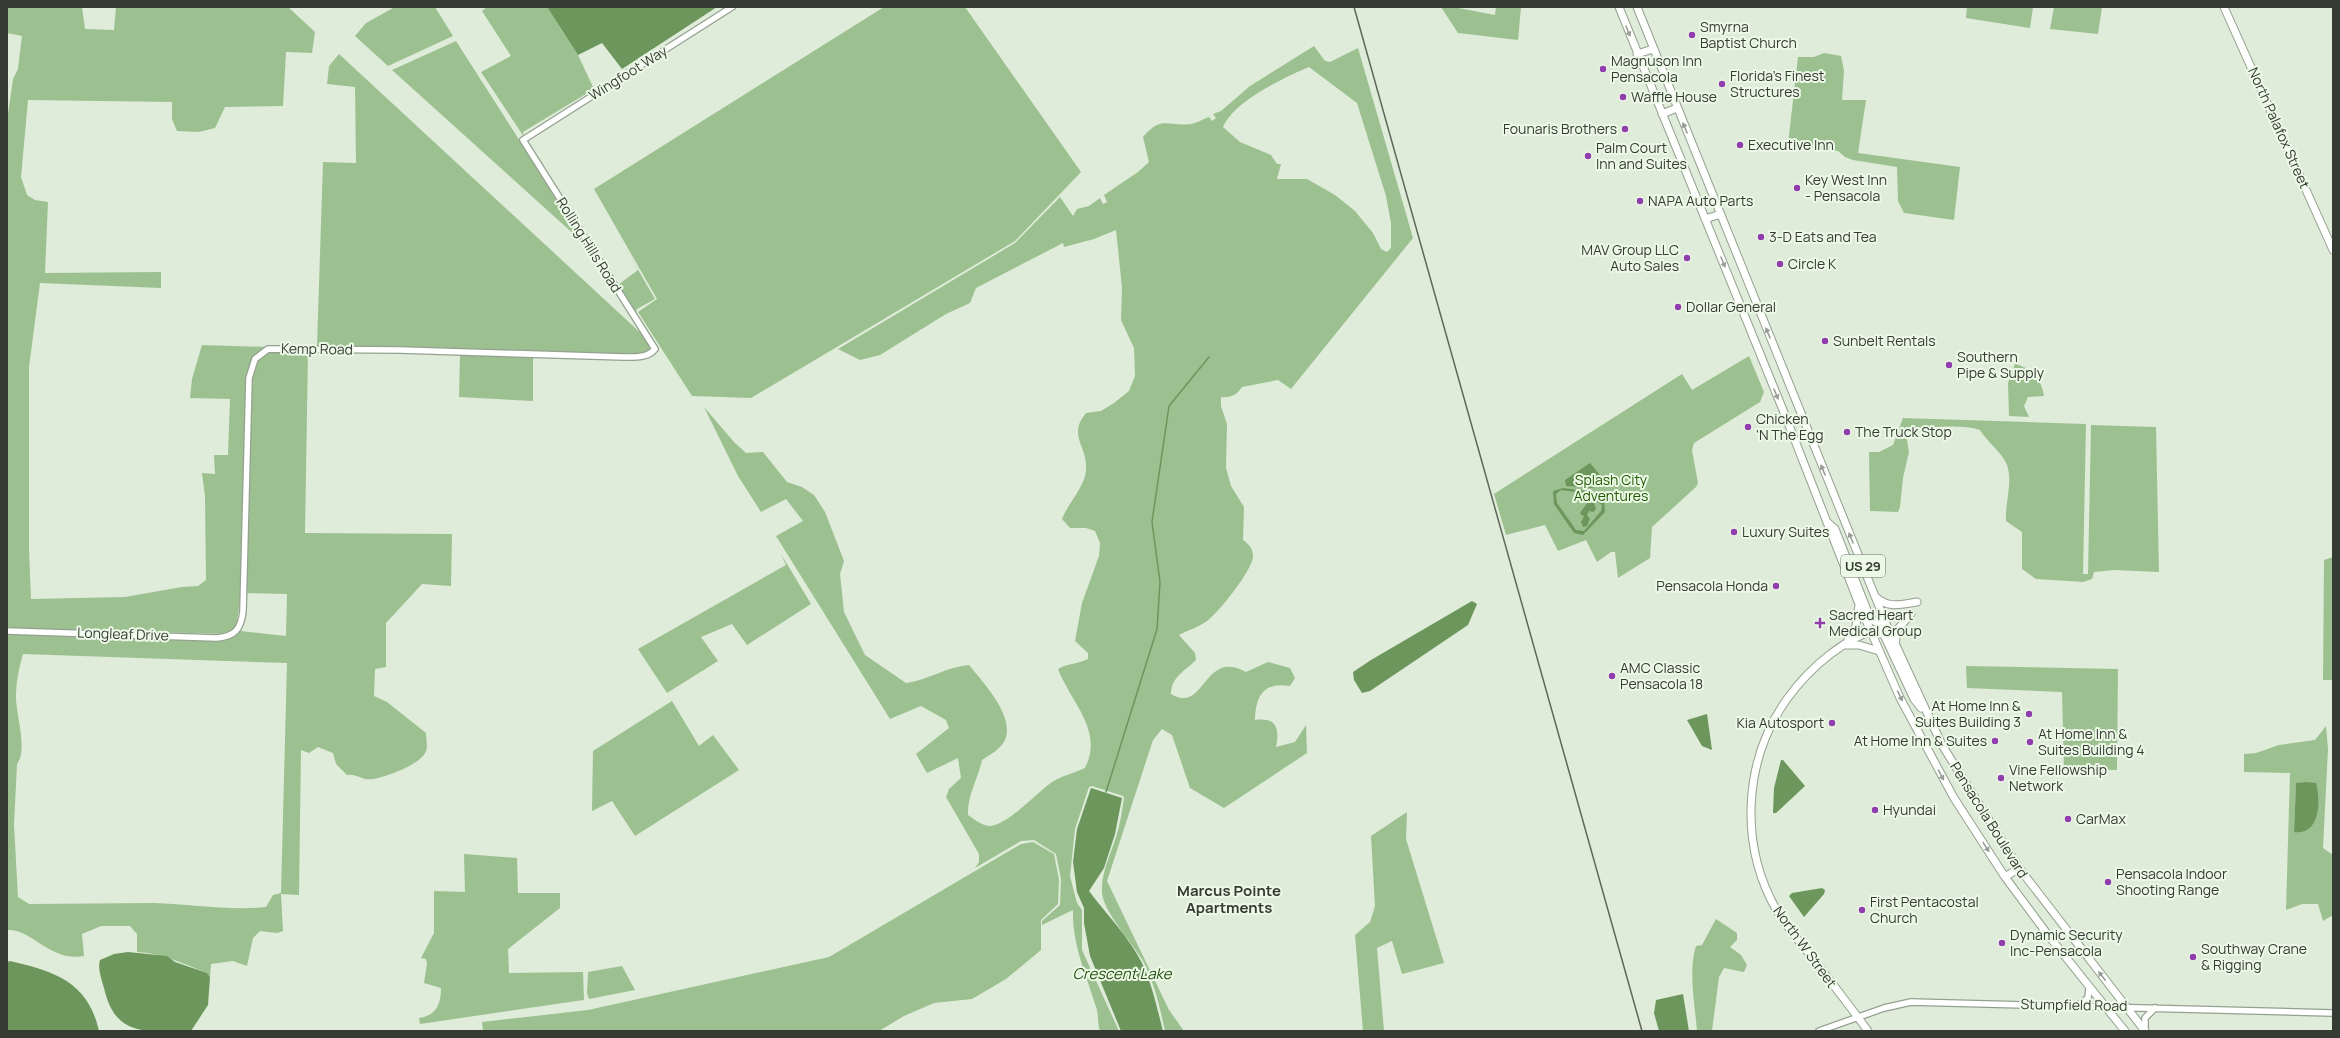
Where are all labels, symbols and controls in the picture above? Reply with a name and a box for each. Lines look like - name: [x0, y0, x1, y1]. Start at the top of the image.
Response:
- place label: Smyrna Baptist Church: [1700, 17, 1797, 52]
- one-way arrow: [1625, 25, 1631, 36]
- marker: Smyrna Baptist Church: [1687, 30, 1697, 40]
- street label: Wingfoot Way: [585, 40, 671, 104]
- place label: Magnuson Inn Pensacola: [1611, 51, 1702, 86]
- marker: Magnuson Inn Pensacola: [1598, 64, 1608, 74]
- street label: North Palafox Street: [2244, 64, 2315, 192]
- place label: Florida's Finest Structures: [1730, 66, 1825, 101]
- marker: Florida's Finest Structures: [1717, 79, 1727, 89]
- place label: Waffle House: [1631, 87, 1717, 106]
- marker: Waffle House: [1618, 92, 1628, 102]
- place label: Founaris Brothers: [1503, 119, 1617, 138]
- one-way arrow: [1682, 122, 1688, 134]
- marker: Founaris Brothers: [1620, 124, 1630, 134]
- place label: Executive Inn: [1748, 135, 1834, 154]
- place label: Palm Court Inn and Suites: [1596, 138, 1687, 173]
- marker: Executive Inn: [1735, 140, 1745, 150]
- marker: Palm Court Inn and Suites: [1583, 151, 1593, 161]
- place label: Key West Inn - Pensacola: [1805, 170, 1887, 205]
- marker: Key West Inn - Pensacola: [1792, 183, 1802, 193]
- place label: NAPA Auto Parts: [1648, 191, 1753, 210]
- street label: Rolling Hills Road: [552, 193, 626, 296]
- marker: NAPA Auto Parts: [1635, 196, 1645, 206]
- place label: 3-D Eats and Tea: [1769, 227, 1877, 246]
- marker: 3-D Eats and Tea: [1756, 232, 1766, 242]
- place label: MAV Group LLC Auto Sales: [1581, 240, 1679, 275]
- marker: MAV Group LLC Auto Sales: [1682, 253, 1692, 263]
- place label: Circle K: [1788, 254, 1837, 273]
- one-way arrow: [1720, 256, 1726, 268]
- marker: Circle K: [1775, 259, 1785, 269]
- place label: Dollar General: [1686, 297, 1776, 316]
- marker: Dollar General: [1673, 302, 1683, 312]
- one-way arrow: [1765, 328, 1771, 339]
- place label: Sunbelt Rentals: [1833, 331, 1936, 350]
- marker: Sunbelt Rentals: [1820, 336, 1830, 346]
- street label: Kemp Road: [281, 338, 353, 359]
- place label: Southern Pipe & Supply: [1957, 347, 2045, 382]
- marker: Southern Pipe & Supply: [1944, 360, 1954, 370]
- one-way arrow: [1773, 388, 1779, 399]
- place label: Chicken 'N The Egg: [1756, 409, 1824, 444]
- marker: Chicken 'N The Egg: [1743, 422, 1753, 432]
- place label: The Truck Stop: [1855, 422, 1952, 441]
- marker: The Truck Stop: [1842, 427, 1852, 437]
- one-way arrow: [1820, 464, 1826, 475]
- park label: Splash City Adventures: [1574, 470, 1648, 505]
- place label: Luxury Suites: [1742, 522, 1829, 541]
- marker: Luxury Suites: [1729, 527, 1739, 537]
- one-way arrow: [1848, 532, 1855, 544]
- road number: US 29: [1841, 555, 1885, 577]
- place label: Pensacola Honda: [1656, 576, 1768, 595]
- marker: Pensacola Honda: [1771, 581, 1781, 591]
- place label: Sacred Heart Medical Group: [1829, 605, 1922, 640]
- marker: Sacred Heart Medical Group: [1814, 617, 1826, 629]
- street label: Longleaf Drive: [77, 622, 169, 645]
- place label: AMC Classic Pensacola 18: [1620, 658, 1703, 693]
- marker: AMC Classic Pensacola 18: [1607, 671, 1617, 681]
- one-way arrow: [1897, 691, 1903, 702]
- place label: At Home Inn & Suites Building 3: [1915, 696, 2021, 731]
- marker: At Home Inn & Suites Building 3: [2024, 709, 2034, 719]
- place label: Kia Autosport: [1737, 713, 1824, 732]
- marker: Kia Autosport: [1827, 718, 1837, 728]
- place label: At Home Inn & Suites Building 4: [2038, 724, 2145, 759]
- place label: At Home Inn & Suites: [1854, 731, 1987, 750]
- marker: At Home Inn & Suites: [1990, 736, 2000, 746]
- marker: At Home Inn & Suites Building 4: [2025, 737, 2035, 747]
- street label: Pensacola Boulevard: [1946, 758, 2033, 881]
- place label: Vine Fellowship Network: [2009, 760, 2107, 795]
- one-way arrow: [1938, 769, 1945, 780]
- marker: Vine Fellowship Network: [1996, 773, 2006, 783]
- place label: Hyundai: [1883, 800, 1936, 819]
- marker: Hyundai: [1870, 805, 1880, 815]
- place label: CarMax: [2076, 809, 2126, 828]
- marker: CarMax: [2063, 814, 2073, 824]
- one-way arrow: [1982, 841, 1989, 853]
- place label: Pensacola Indoor Shooting Range: [2116, 864, 2227, 899]
- marker: Pensacola Indoor Shooting Range: [2103, 877, 2113, 887]
- district label: Marcus Pointe Apartments: [1177, 880, 1281, 918]
- place label: First Pentacostal Church: [1870, 892, 1979, 927]
- street label: North W Street: [1769, 902, 1842, 992]
- marker: First Pentacostal Church: [1857, 905, 1867, 915]
- place label: Dynamic Security Inc-Pensacola: [2010, 925, 2123, 960]
- marker: Dynamic Security Inc-Pensacola: [1997, 938, 2007, 948]
- place label: Southway Crane & Rigging: [2201, 939, 2307, 974]
- marker: Southway Crane & Rigging: [2188, 952, 2198, 962]
- water label: Crescent Lake: [1072, 963, 1173, 984]
- one-way arrow: [2098, 970, 2106, 981]
- street label: Stumpfield Road: [2020, 994, 2128, 1015]

